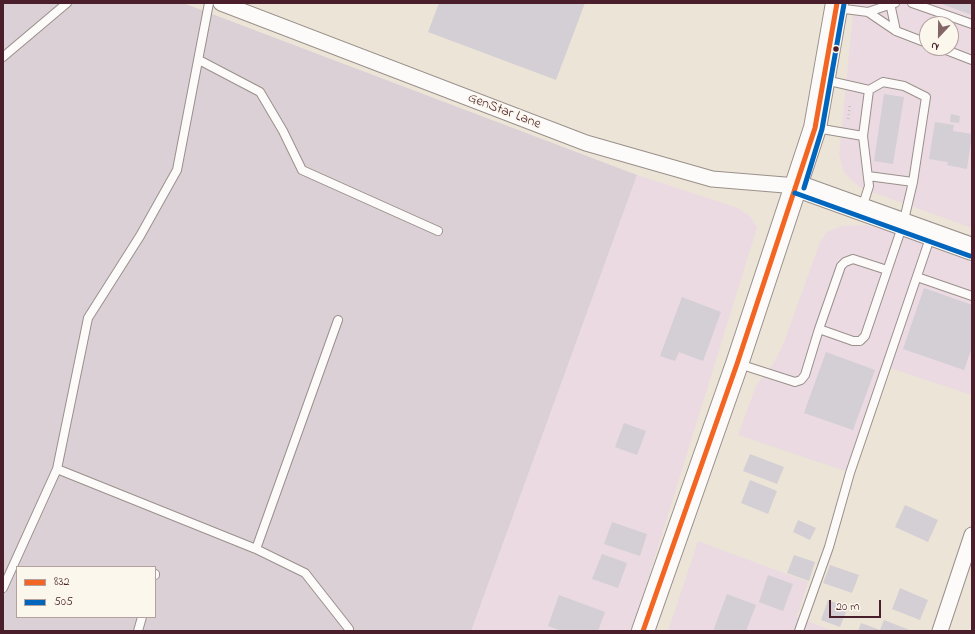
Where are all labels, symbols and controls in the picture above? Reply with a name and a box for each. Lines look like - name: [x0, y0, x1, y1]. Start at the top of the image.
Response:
- north arrow: [919, 16, 959, 56]
- text: N: [928, 37, 941, 55]
- unlabelled marker: [831, 44, 841, 54]
- street label: GenStar Lane: [465, 90, 543, 134]
- legend: [16, 566, 156, 618]
- text: 832: [54, 573, 69, 591]
- scale bar: [831, 592, 883, 618]
- text: 505: [54, 593, 73, 611]
- text: 20 m: [836, 598, 859, 616]

